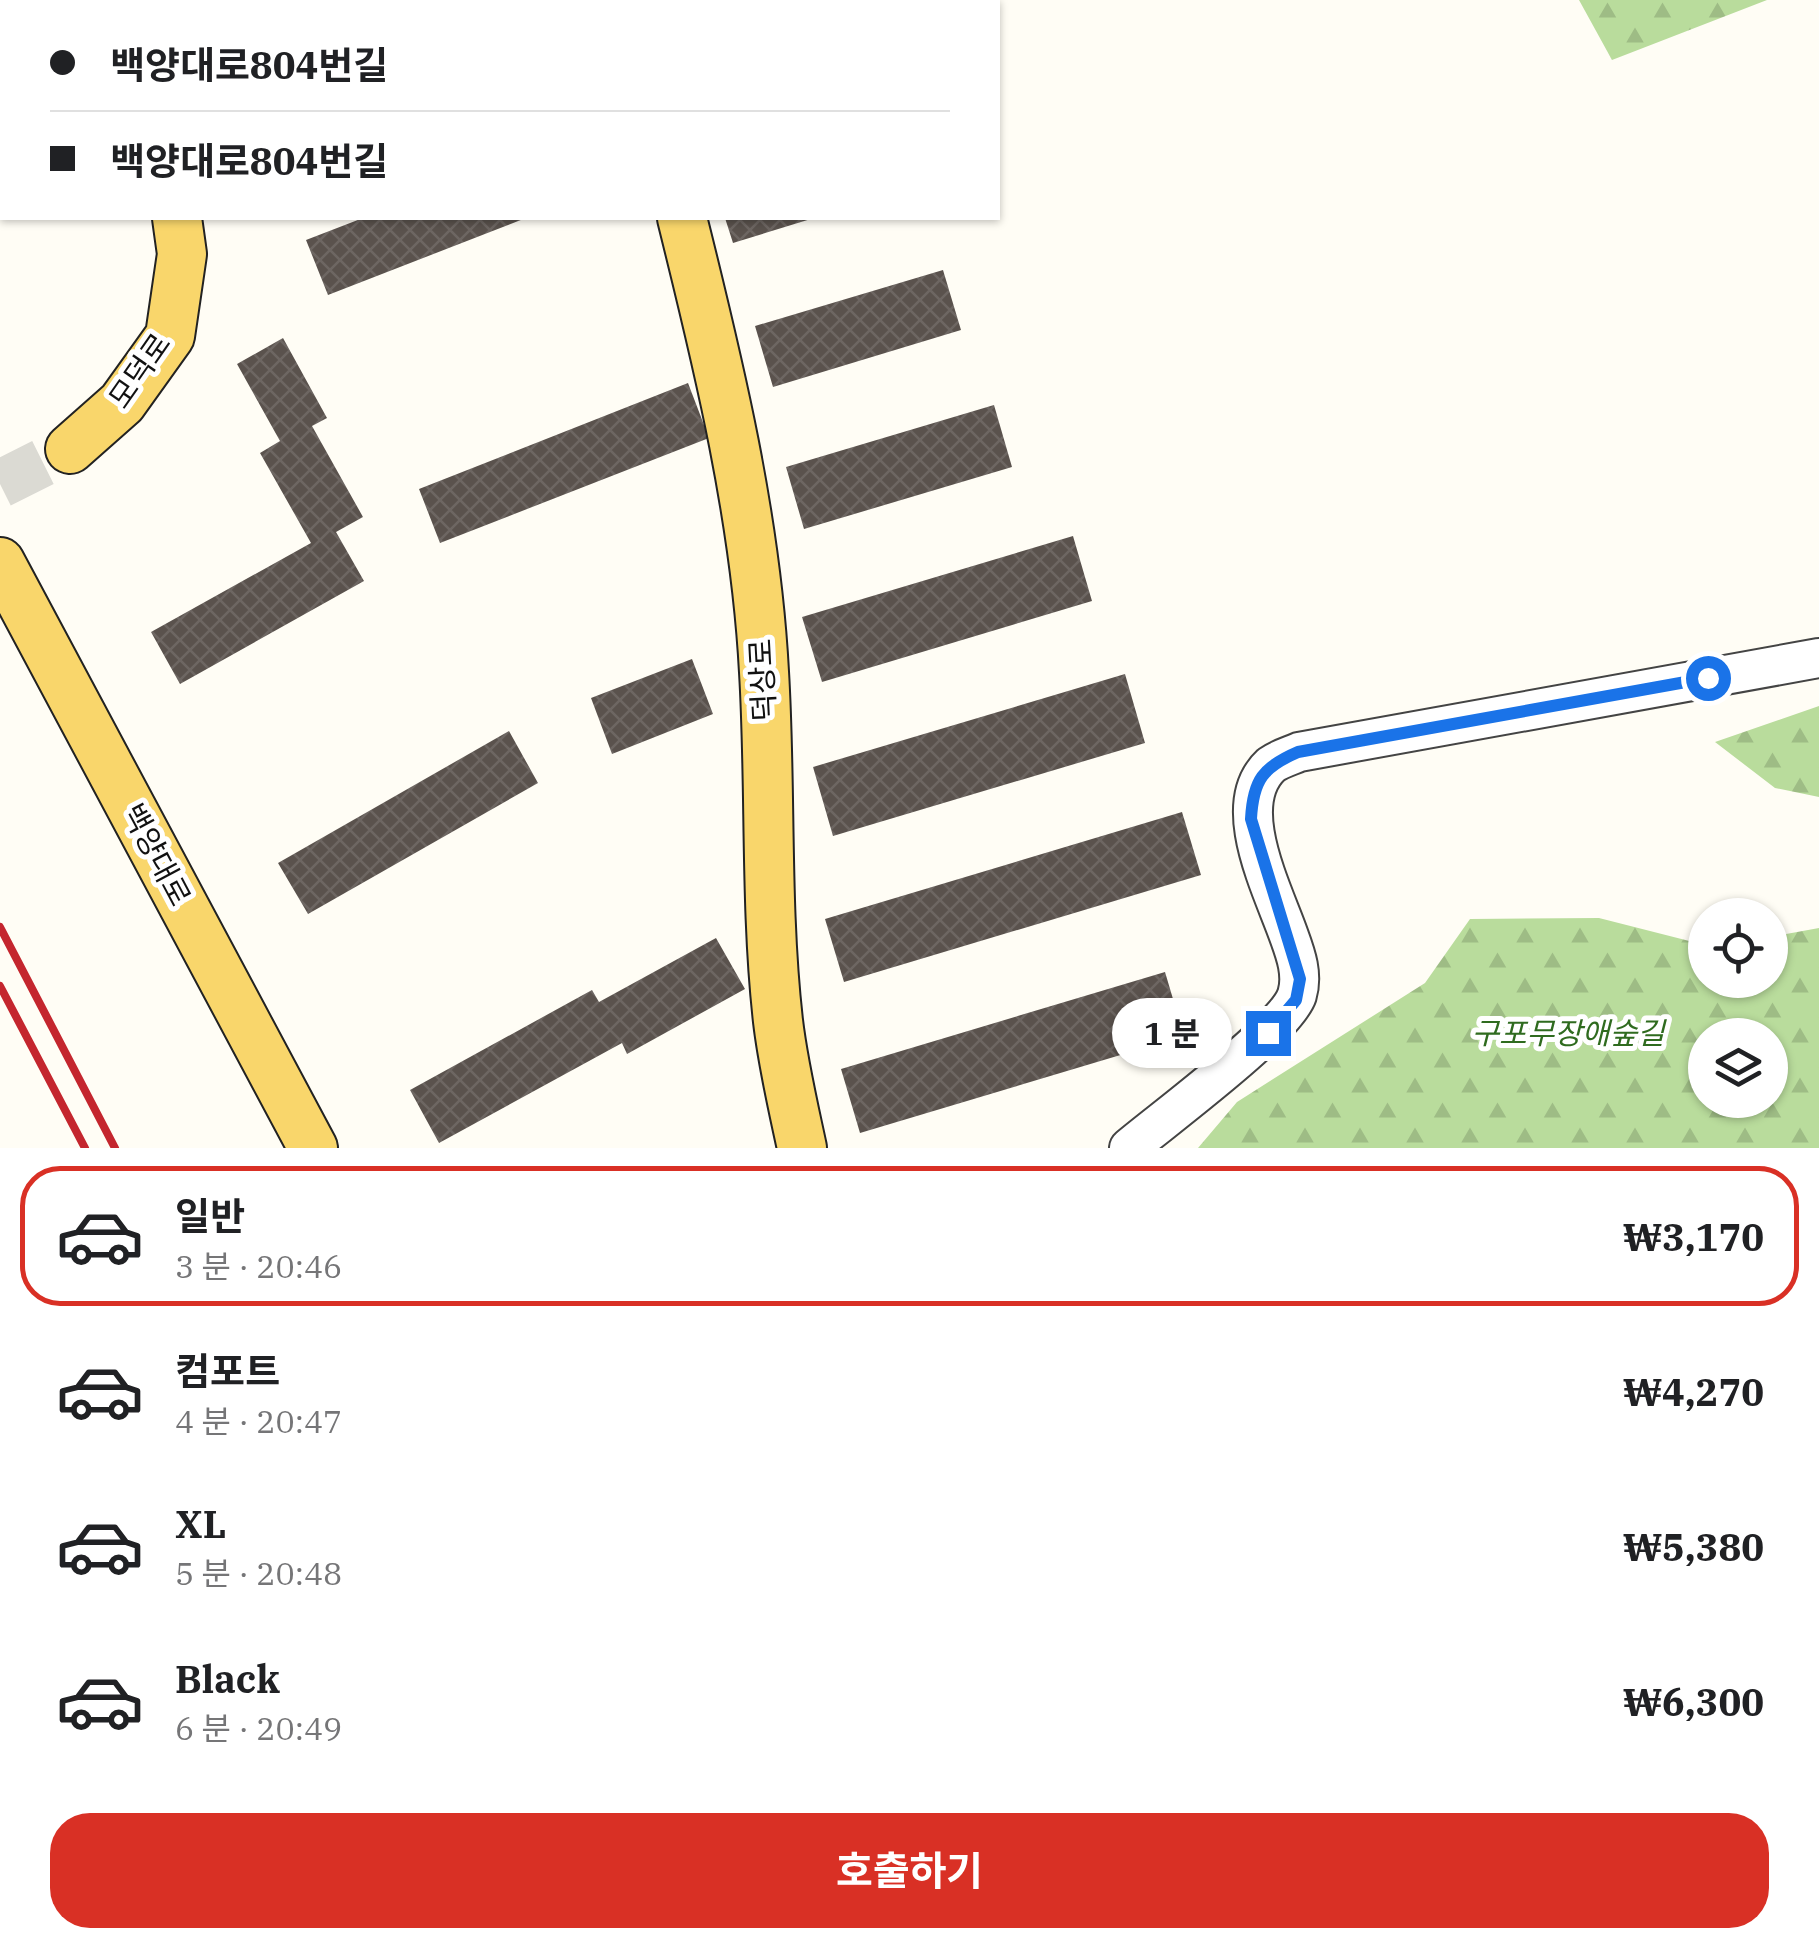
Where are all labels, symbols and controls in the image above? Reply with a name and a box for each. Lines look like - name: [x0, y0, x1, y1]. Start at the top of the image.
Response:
- text: 백양대로804번길: [110, 40, 388, 89]
- text: 백양대로804번길: [110, 136, 388, 185]
- street label: 모덕로: [99, 325, 178, 415]
- street label: 덕상로: [740, 638, 783, 722]
- route start: [1686, 656, 1731, 701]
- street label: 백양대로: [114, 796, 200, 912]
- map controls: [1688, 898, 1788, 1118]
- button: locate: [1688, 898, 1788, 998]
- callout: 1 분: [1113, 998, 1233, 1068]
- route end: [1246, 1011, 1291, 1056]
- text: 1 분: [1144, 1012, 1200, 1054]
- park label: 구포무장애숲길: [1471, 1013, 1667, 1052]
- button: layers: [1688, 1018, 1788, 1118]
- icon: car: [55, 1191, 145, 1281]
- text: 일반: [175, 1191, 245, 1240]
- text: ₩3,170: [1623, 1212, 1764, 1261]
- text: 3 분 · 20:46: [175, 1245, 342, 1287]
- icon: car: [55, 1346, 145, 1436]
- text: 컴포트: [175, 1346, 280, 1395]
- text: ₩4,270: [1623, 1367, 1764, 1416]
- text: 4 분 · 20:47: [175, 1400, 342, 1442]
- text: XL: [175, 1499, 226, 1548]
- icon: car: [55, 1501, 145, 1591]
- text: ₩5,380: [1623, 1522, 1764, 1571]
- text: 5 분 · 20:48: [175, 1552, 342, 1594]
- text: Black: [175, 1654, 280, 1703]
- icon: car: [55, 1656, 145, 1746]
- text: ₩6,300: [1623, 1677, 1764, 1726]
- text: 6 분 · 20:49: [175, 1707, 342, 1749]
- button: 호출하기: [50, 1813, 1769, 1928]

